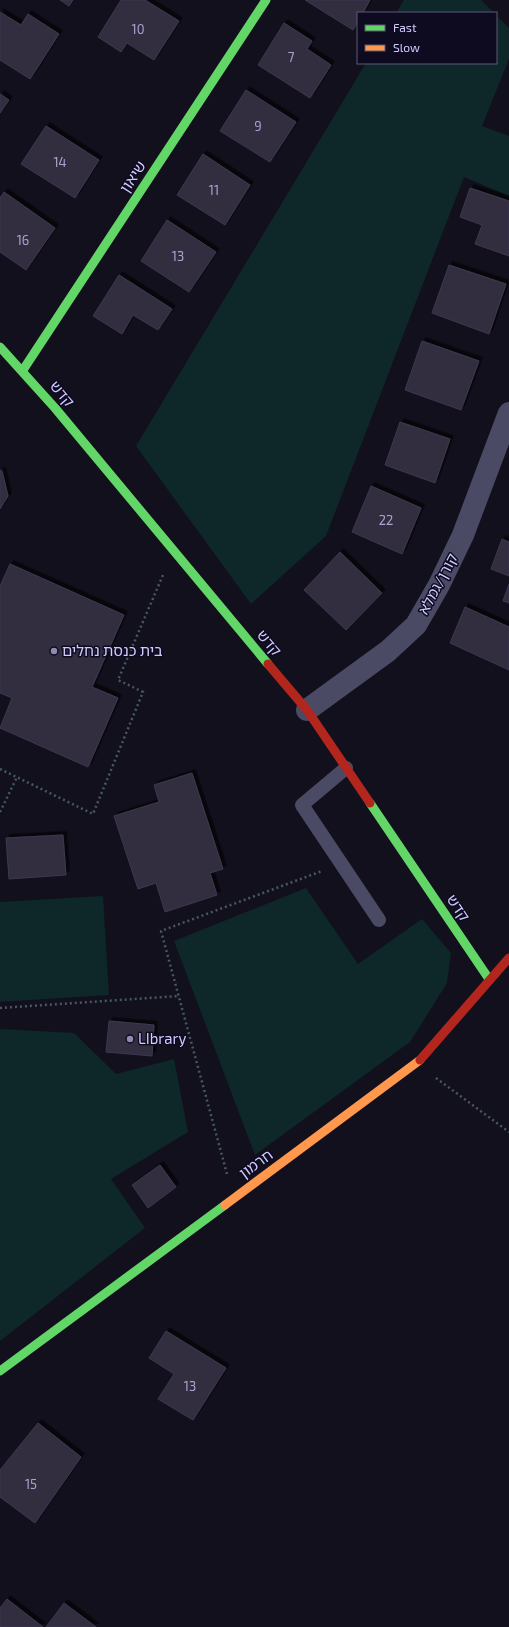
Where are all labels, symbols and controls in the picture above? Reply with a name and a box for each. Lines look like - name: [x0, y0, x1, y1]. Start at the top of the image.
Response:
- legend: [357, 12, 497, 64]
- text: Fast: [393, 20, 417, 34]
- house number: 10: [131, 21, 145, 37]
- text: Slow: [393, 40, 420, 54]
- house number: 7: [288, 49, 295, 65]
- house number: 9: [254, 118, 262, 134]
- house number: 14: [53, 154, 67, 170]
- street label: שיאון: [115, 157, 149, 196]
- house number: 11: [209, 182, 219, 198]
- house number: 16: [17, 232, 29, 248]
- house number: 13: [172, 248, 184, 264]
- street label: קדש: [47, 377, 79, 410]
- house number: 22: [379, 512, 393, 528]
- street label: קורן/גמלא: [413, 550, 461, 617]
- street label: קדש: [254, 626, 286, 659]
- place label: בית כנסת נחלים: [62, 641, 163, 659]
- marker: בית כנסת נחלים: [49, 646, 59, 656]
- street label: קדש: [443, 891, 474, 924]
- place label: LIbrary: [138, 1029, 186, 1047]
- marker: LIbrary: [125, 1034, 135, 1044]
- street label: חרמון: [235, 1145, 276, 1181]
- house number: 13: [184, 1378, 196, 1394]
- house number: 15: [25, 1476, 37, 1492]

